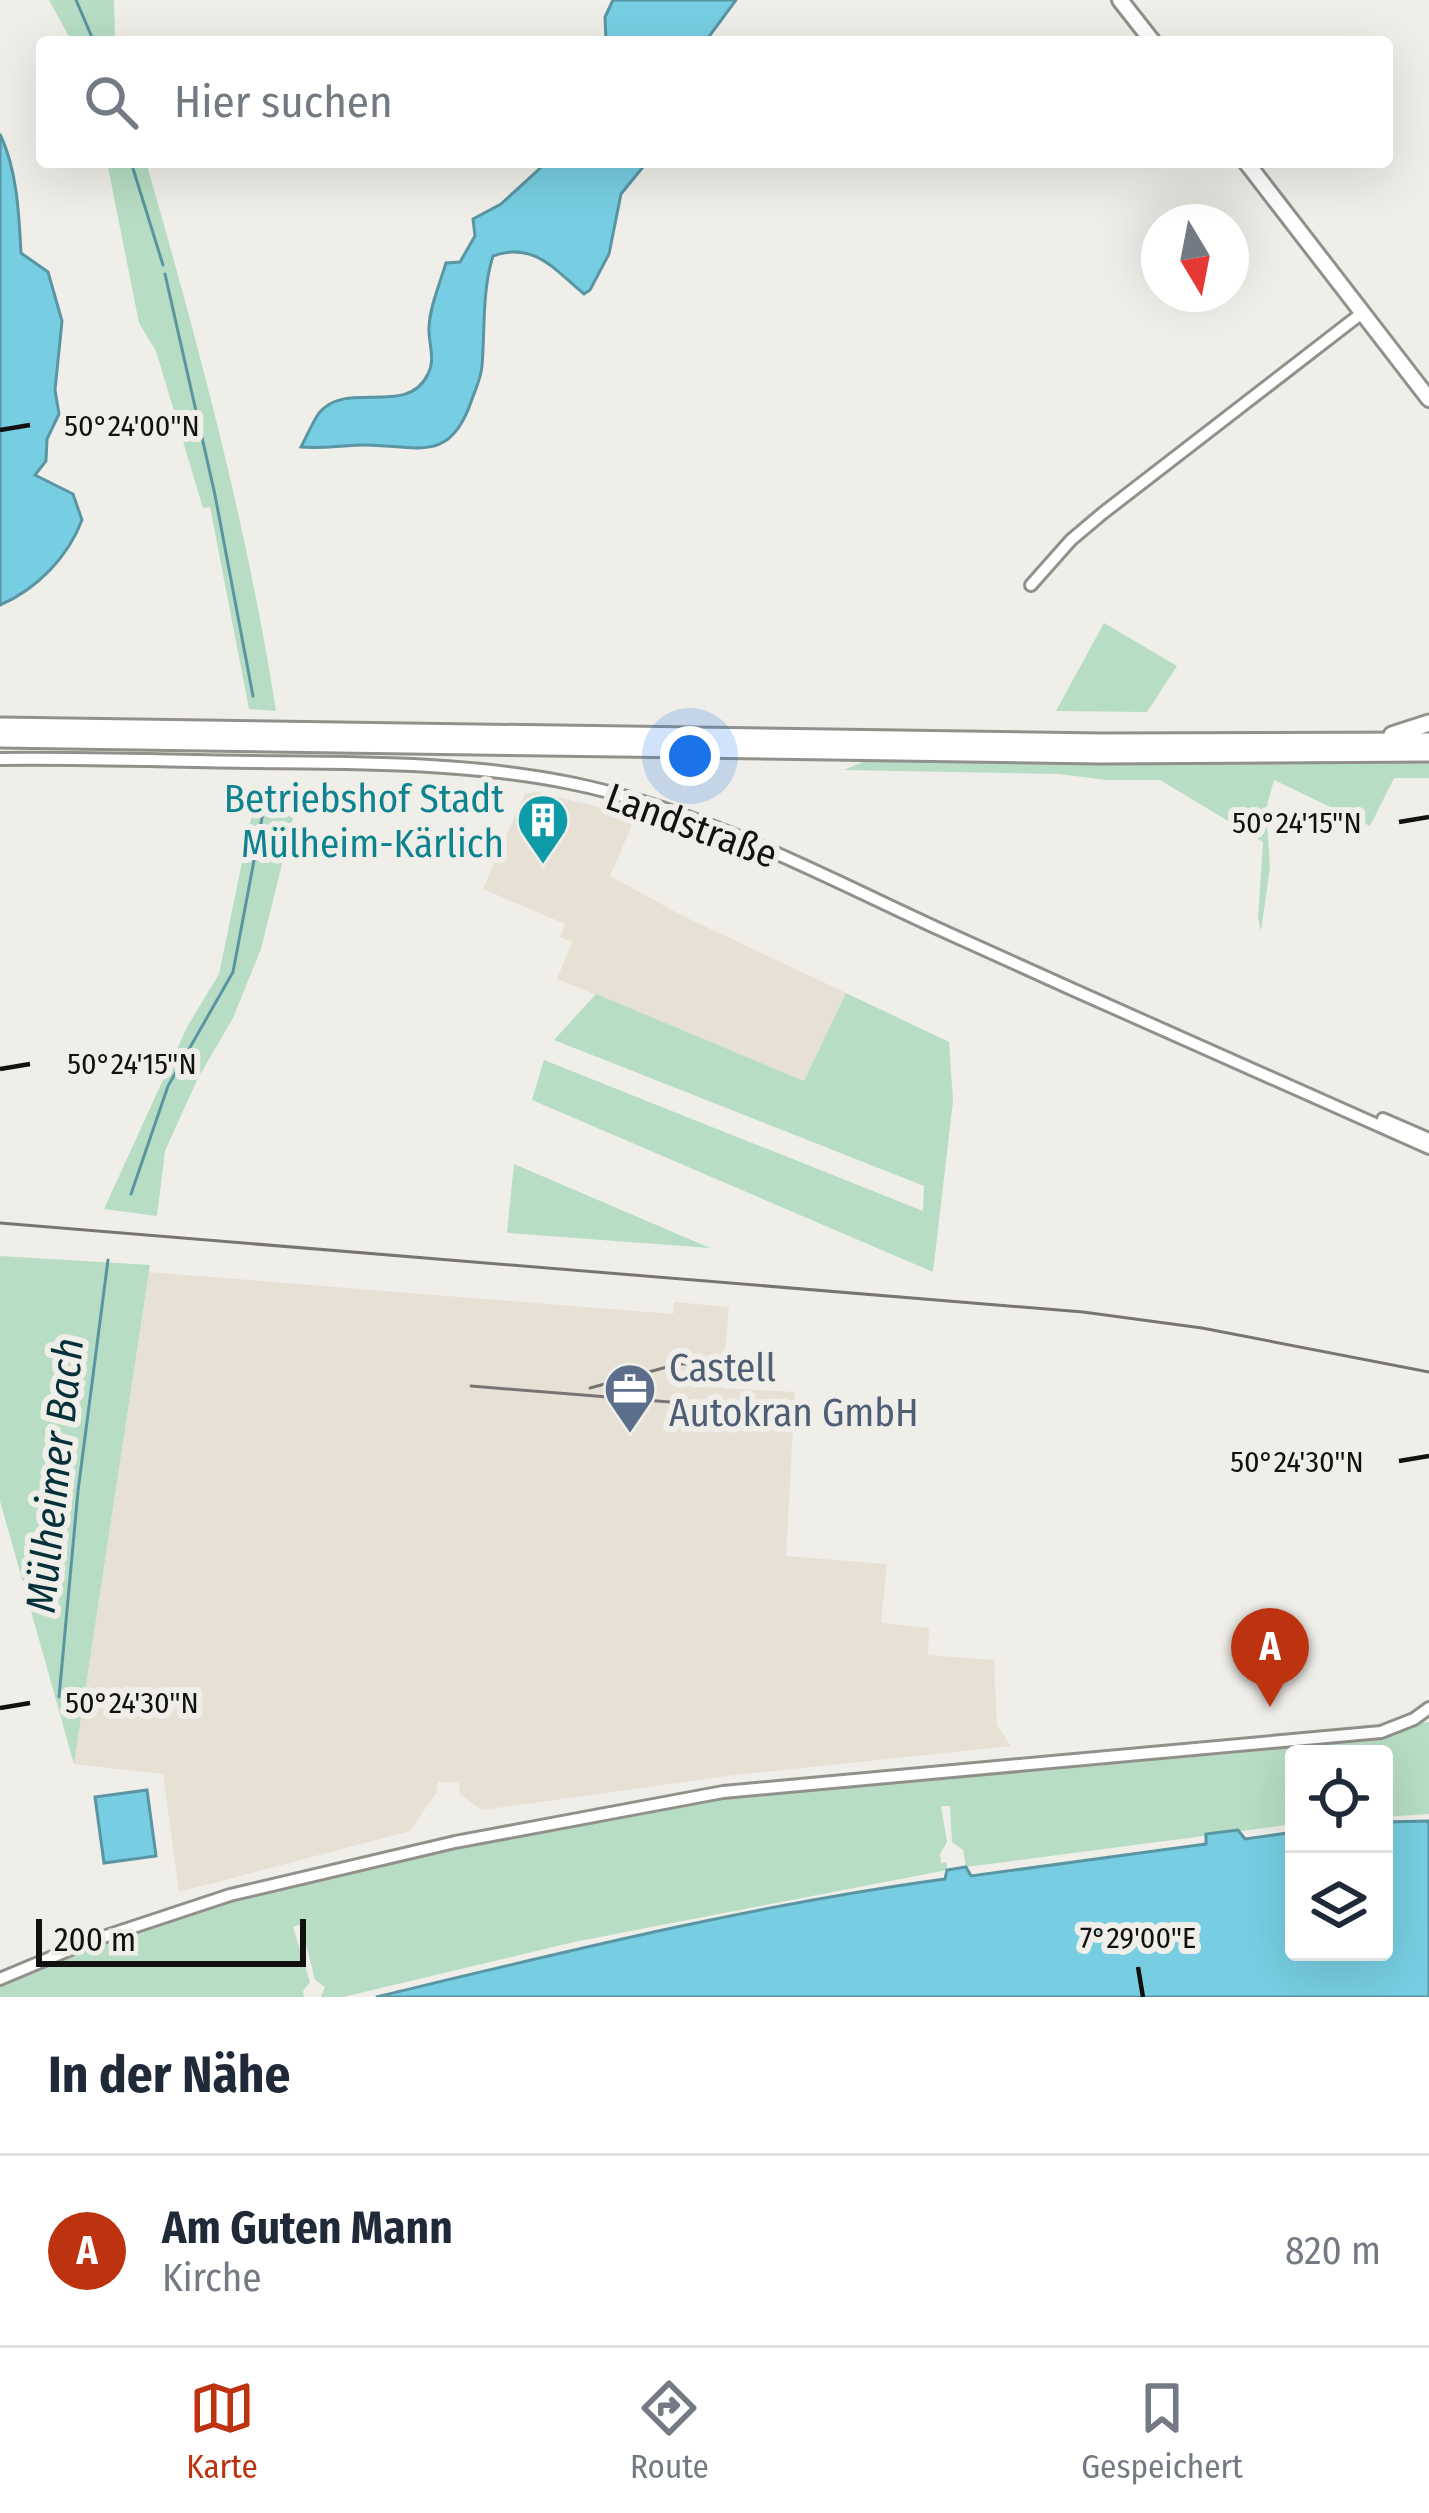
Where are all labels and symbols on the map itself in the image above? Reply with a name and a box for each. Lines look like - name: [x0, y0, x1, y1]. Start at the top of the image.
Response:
- north arrow: [1141, 204, 1249, 312]
- text: 50°24'00"N: [64, 408, 200, 444]
- your location: [660, 726, 720, 786]
- street label: Landstraße: [600, 774, 783, 878]
- place label: Betriebshof Stadt Mülheim-Kärlich: [224, 776, 504, 867]
- building icon: Betriebshof Stadt Mülheim-Kärlich: [515, 792, 571, 866]
- text: 50°24'15"N: [1232, 805, 1362, 841]
- text: 50°24'15"N: [67, 1046, 197, 1082]
- water label: Mülheimer Bach: [16, 1335, 94, 1615]
- place label: Castell Autokran GmbH: [669, 1345, 919, 1436]
- office icon: Castell Autokran GmbH: [602, 1361, 658, 1435]
- text: 50°24'30"N: [1230, 1444, 1364, 1480]
- pin: A: [1231, 1608, 1309, 1707]
- text: 50°24'30"N: [65, 1685, 199, 1721]
- scale bar: [36, 1913, 306, 1966]
- text: 7°29'00"E: [1080, 1920, 1196, 1956]

